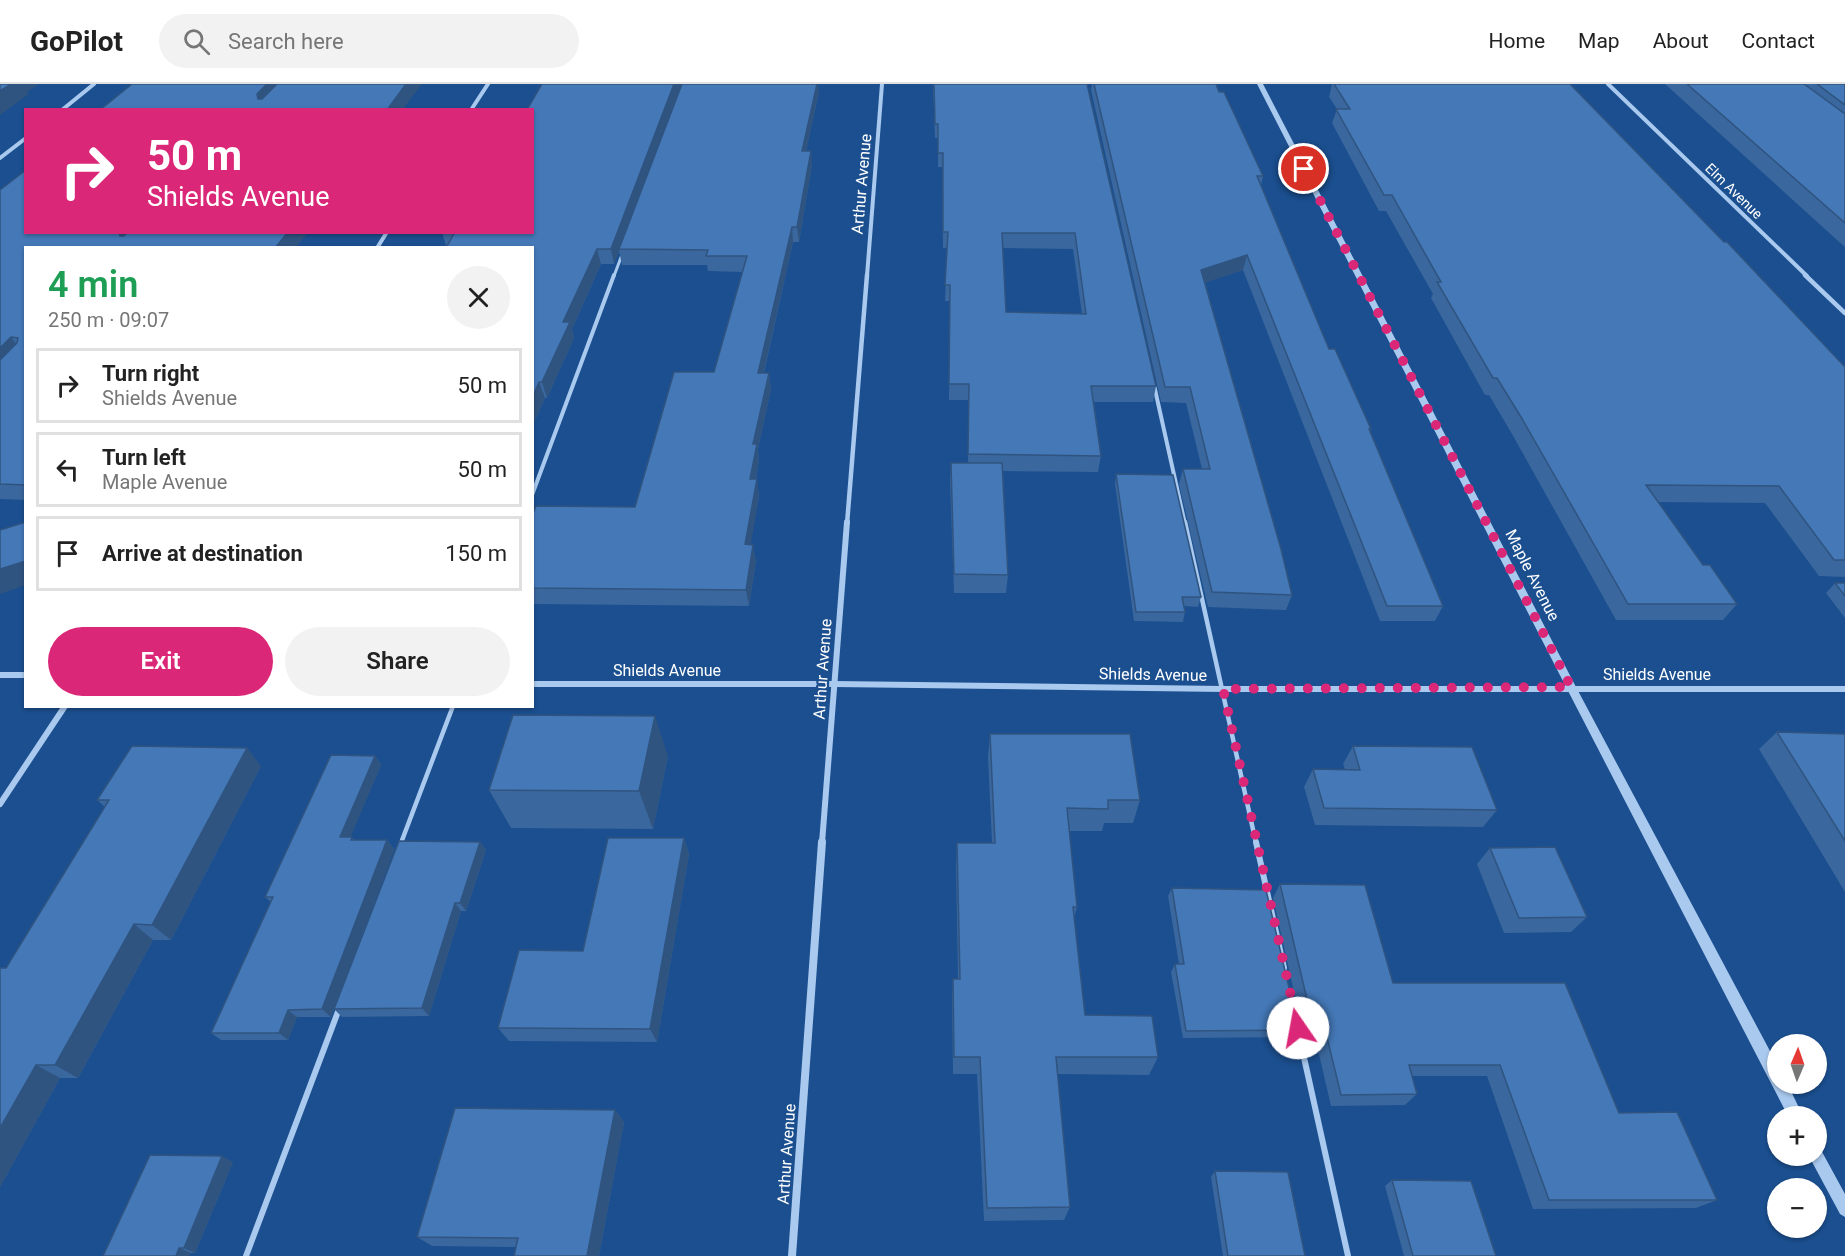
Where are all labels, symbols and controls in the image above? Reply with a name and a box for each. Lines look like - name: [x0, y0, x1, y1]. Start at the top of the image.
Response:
- search box: [159, 14, 579, 68]
- text: GoPilot: [30, 25, 123, 58]
- icon: search: [180, 25, 213, 58]
- text: Search here: [228, 29, 344, 54]
- text: Home: [1489, 29, 1545, 53]
- text: Map: [1578, 29, 1620, 53]
- text: About: [1653, 29, 1709, 53]
- text: Contact: [1742, 29, 1815, 53]
- text: 50 m: [147, 131, 242, 180]
- icon: right: [48, 132, 126, 210]
- street label: Arthur Avenue: [848, 133, 875, 235]
- pin: [1278, 143, 1329, 194]
- icon: arrive: [1287, 152, 1320, 185]
- street label: Elm Avenue: [1702, 160, 1766, 222]
- text: Shields Avenue: [147, 181, 330, 213]
- text: 4 min: [48, 264, 138, 306]
- button: close: [447, 266, 510, 329]
- text: 250 m · 09:07: [48, 308, 169, 332]
- text: Turn right: [102, 361, 199, 386]
- icon: right: [51, 369, 84, 402]
- text: 50 m: [458, 373, 507, 398]
- text: Shields Avenue: [102, 386, 237, 410]
- text: Turn left: [102, 445, 186, 470]
- icon: left: [51, 453, 84, 486]
- text: 50 m: [458, 457, 507, 482]
- text: Maple Avenue: [102, 470, 227, 494]
- street label: Maple Avenue: [1501, 526, 1564, 624]
- icon: arrive: [51, 537, 84, 570]
- text: Arrive at destination: [102, 541, 303, 566]
- text: 150 m: [445, 541, 507, 566]
- street label: Arthur Avenue: [810, 618, 835, 720]
- button: Exit: [48, 627, 273, 696]
- button: Share: [285, 627, 510, 696]
- street label: Shields Avenue: [613, 661, 721, 680]
- street label: Shields Avenue: [1099, 664, 1207, 685]
- street label: Shields Avenue: [1603, 665, 1711, 684]
- position arrow: [1266, 996, 1330, 1060]
- north arrow: [1767, 1034, 1827, 1094]
- map controls: [1767, 1034, 1827, 1238]
- street label: Arthur Avenue: [774, 1103, 799, 1205]
- button: +: [1767, 1106, 1827, 1166]
- button: −: [1767, 1178, 1827, 1238]

